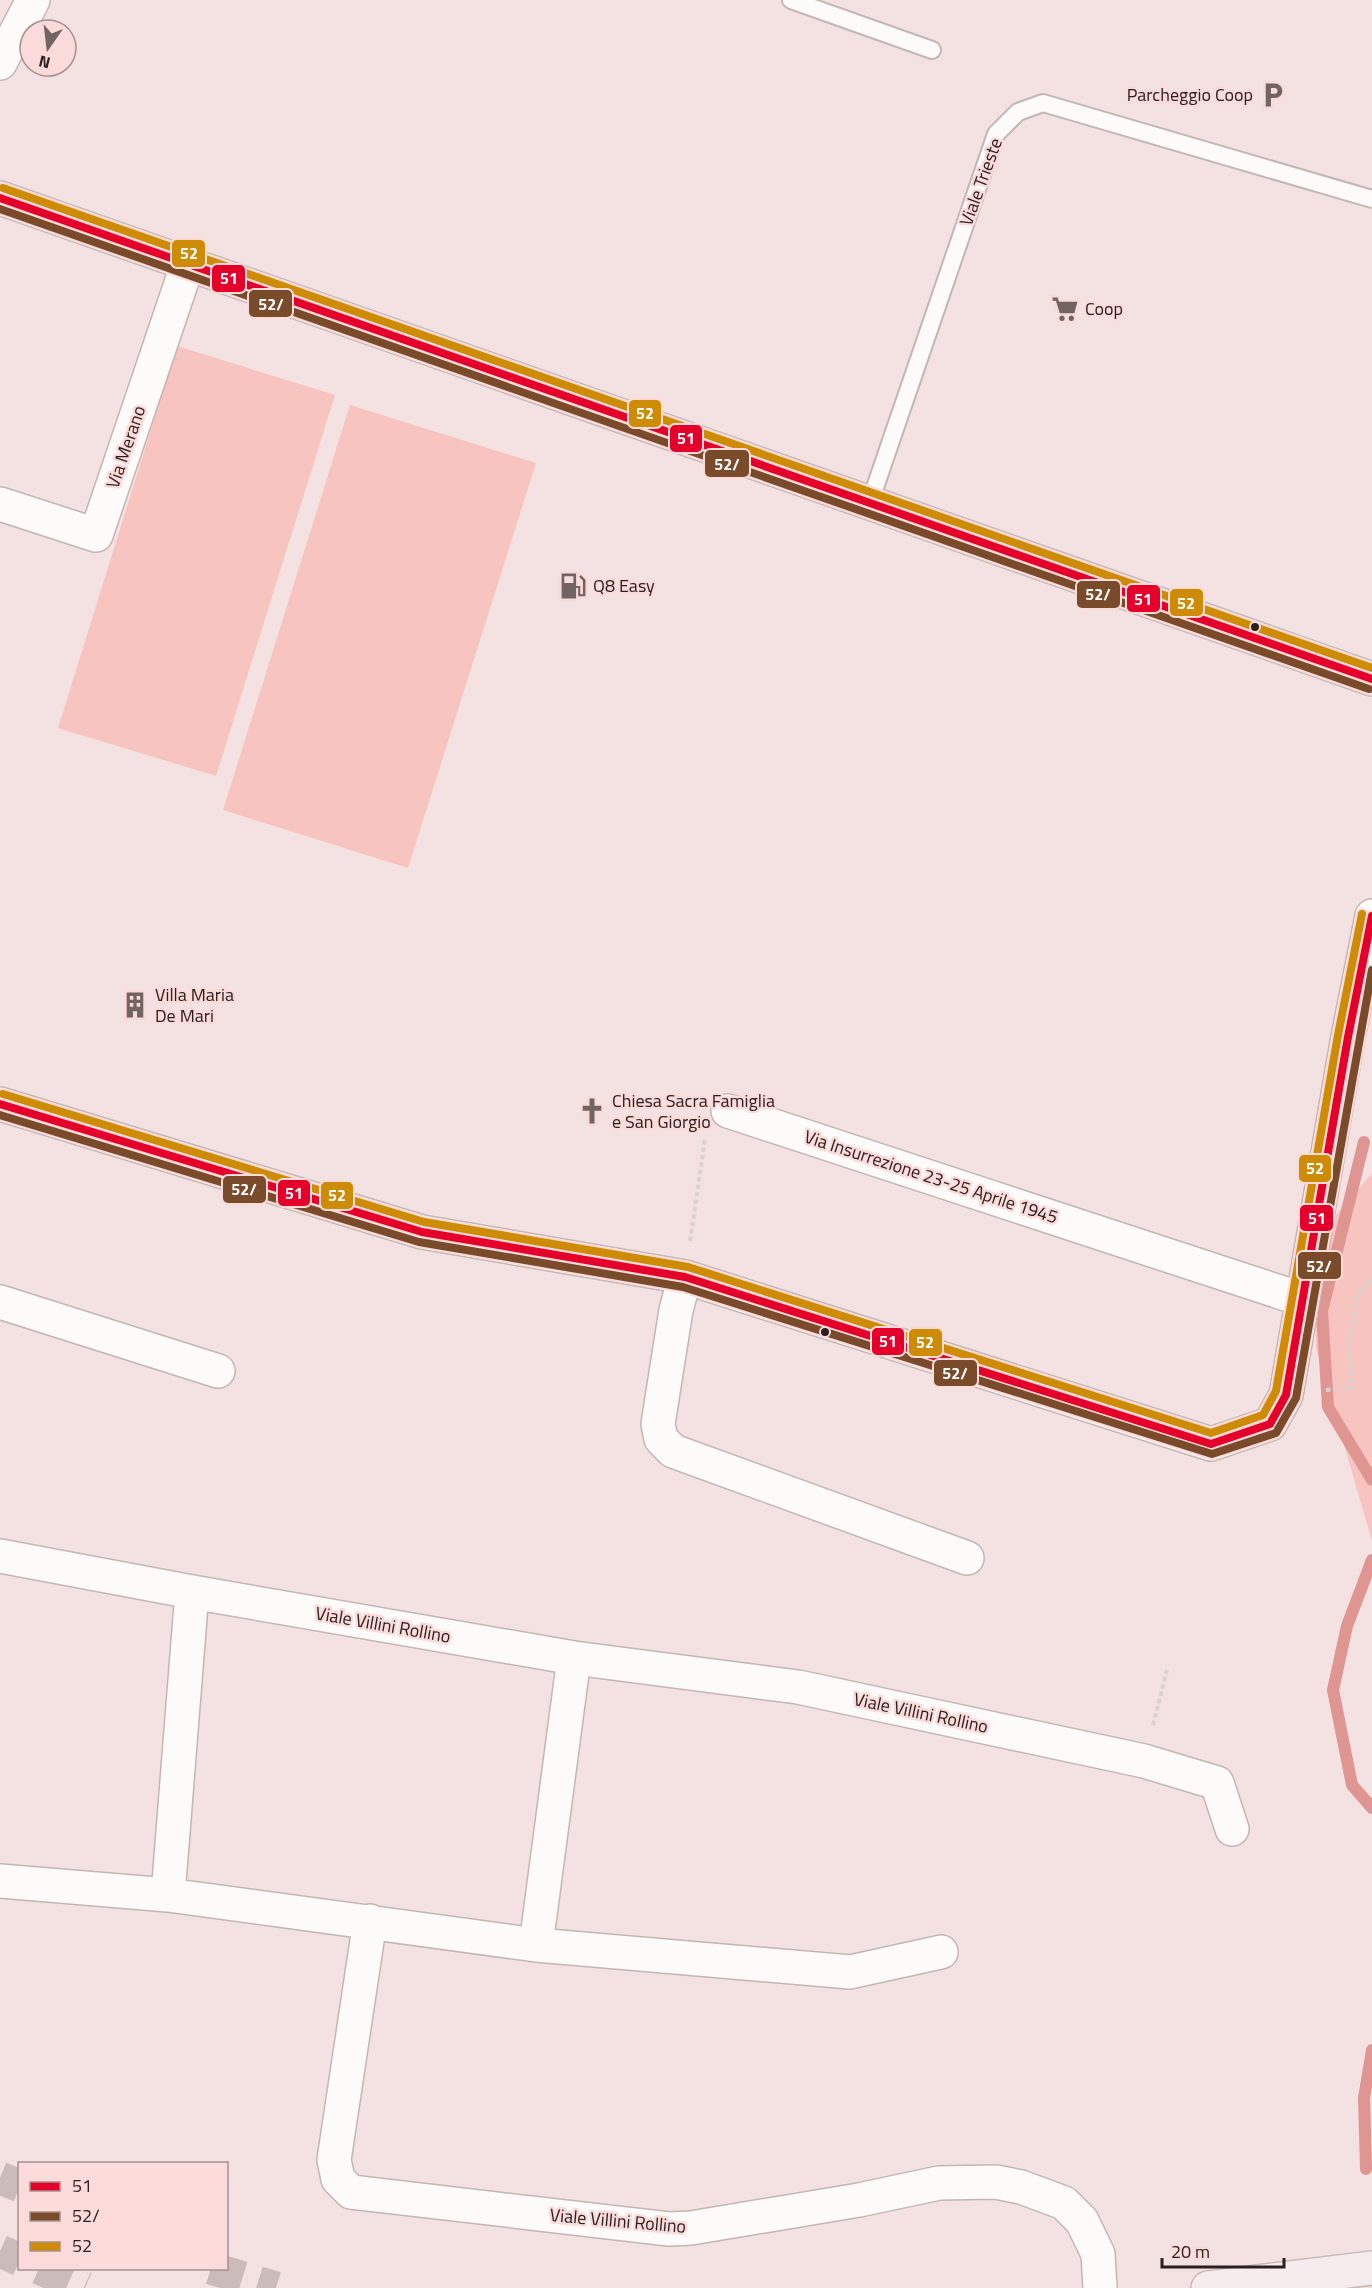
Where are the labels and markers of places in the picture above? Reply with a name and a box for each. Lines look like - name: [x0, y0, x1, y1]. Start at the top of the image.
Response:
- parking icon: Parcheggio Coop: [1258, 80, 1288, 110]
- place label: Parcheggio Coop: [1127, 81, 1253, 108]
- supermarket icon: Coop: [1050, 294, 1080, 324]
- place label: Coop: [1085, 295, 1123, 322]
- fuel station icon: Q8 Easy: [558, 571, 588, 601]
- place label: Q8 Easy: [593, 572, 655, 599]
- unlabelled marker: [1249, 621, 1261, 633]
- place label: Villa Maria De Mari: [155, 981, 234, 1029]
- building icon: Villa Maria De Mari: [120, 990, 150, 1020]
- place label: Chiesa Sacra Famiglia e San Giorgio: [612, 1087, 775, 1135]
- church icon: Chiesa Sacra Famiglia e San Giorgio: [577, 1096, 607, 1126]
- unlabelled marker: [819, 1326, 831, 1338]

